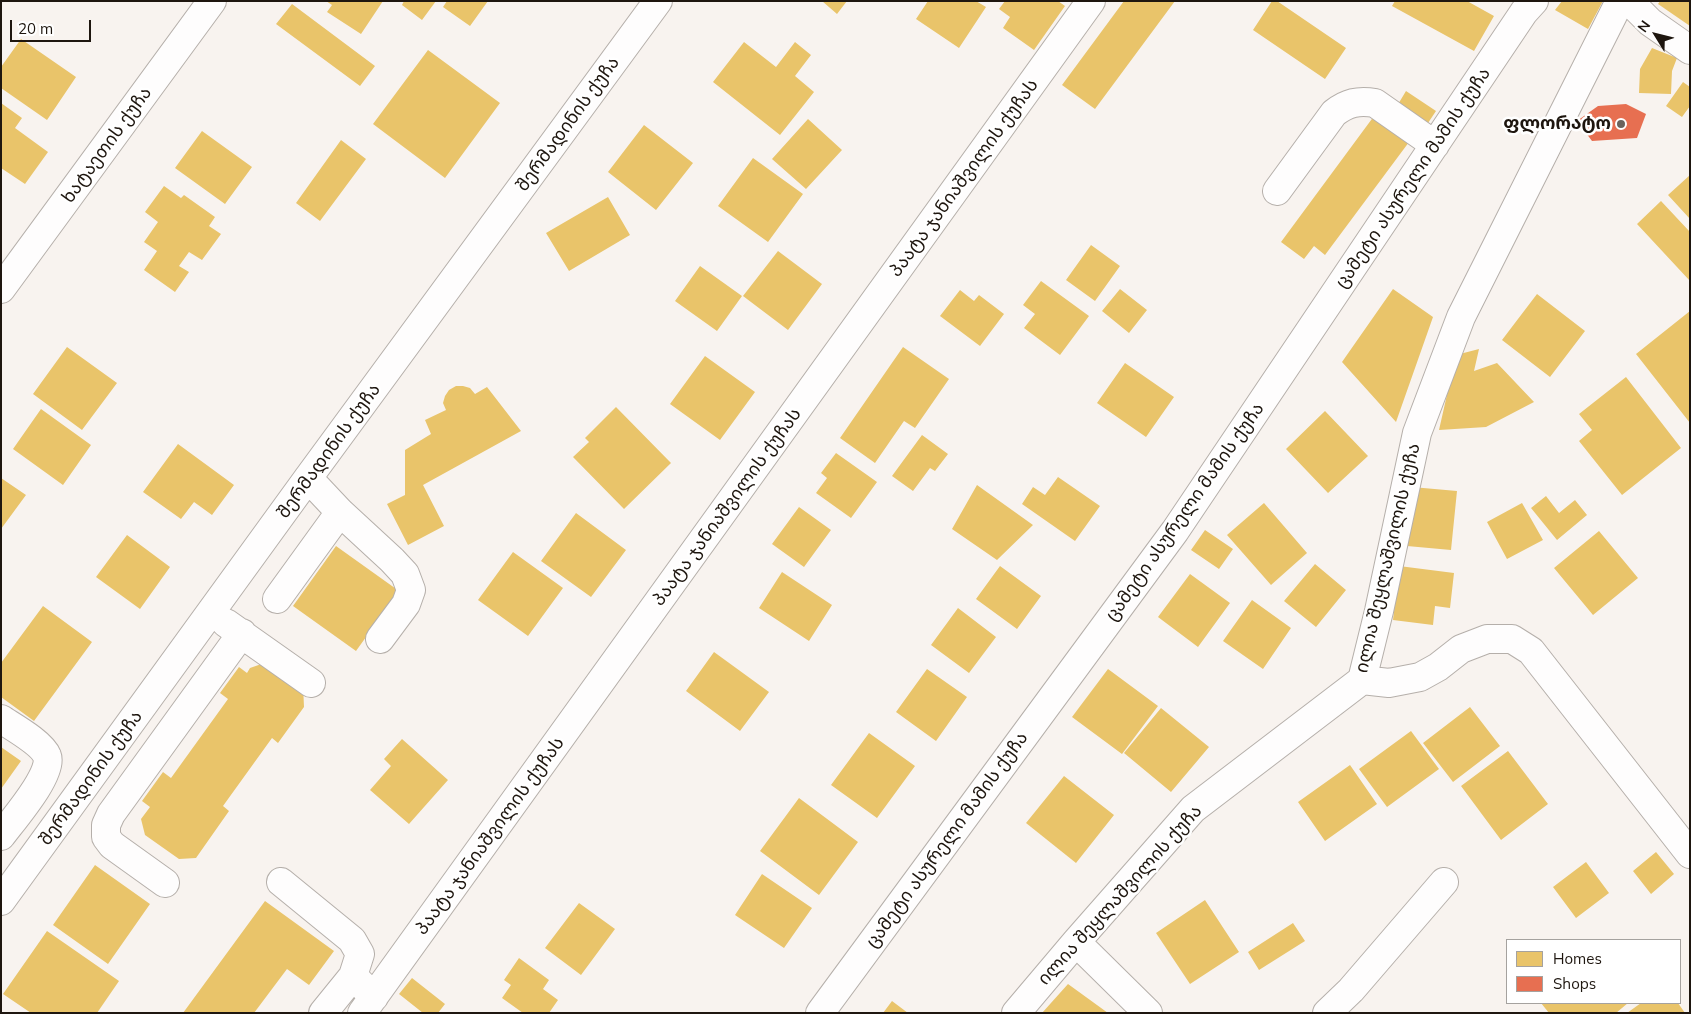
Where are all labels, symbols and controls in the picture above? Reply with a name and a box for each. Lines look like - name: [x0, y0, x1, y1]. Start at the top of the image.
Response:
- scale bar: [12, 10, 94, 42]
- north arrow: [1631, 10, 1681, 60]
- text: N: [1633, 17, 1654, 36]
- text: 20 m: [18, 19, 53, 38]
- street label: შერმადინის ქუჩა: [512, 52, 624, 196]
- street label: ცამეტი ასურელი მამის ქუჩა: [1331, 63, 1495, 293]
- street label: პაატა ჯანიაშვილის ქუჩას: [885, 75, 1043, 281]
- street label: ხატაეთის ქუჩა: [58, 83, 156, 207]
- place label: ფლორატო: [1503, 113, 1611, 135]
- marker: ფლორატო: [1615, 118, 1627, 130]
- street label: შერმადინის ქუჩა: [273, 379, 385, 523]
- street label: ცამეტი ასურელი მამის ქუჩა: [1101, 399, 1269, 625]
- street label: პაატა ჯანიაშვილის ქუჩას: [648, 404, 806, 610]
- street label: ილია შეყლაშვილის ქუჩა: [1351, 441, 1425, 675]
- street label: შერმადინის ქუჩა: [35, 706, 147, 850]
- street label: ცამეტი ასურელი მამის ქუჩა: [861, 728, 1033, 952]
- street label: პაატა ჯანიაშვილის ქუჩას: [411, 733, 569, 939]
- street label: ილია შეყლაშვილის ქუჩა: [1033, 800, 1207, 990]
- legend: [1506, 939, 1681, 1004]
- text: Homes: [1553, 949, 1602, 968]
- text: Shops: [1553, 974, 1596, 993]

